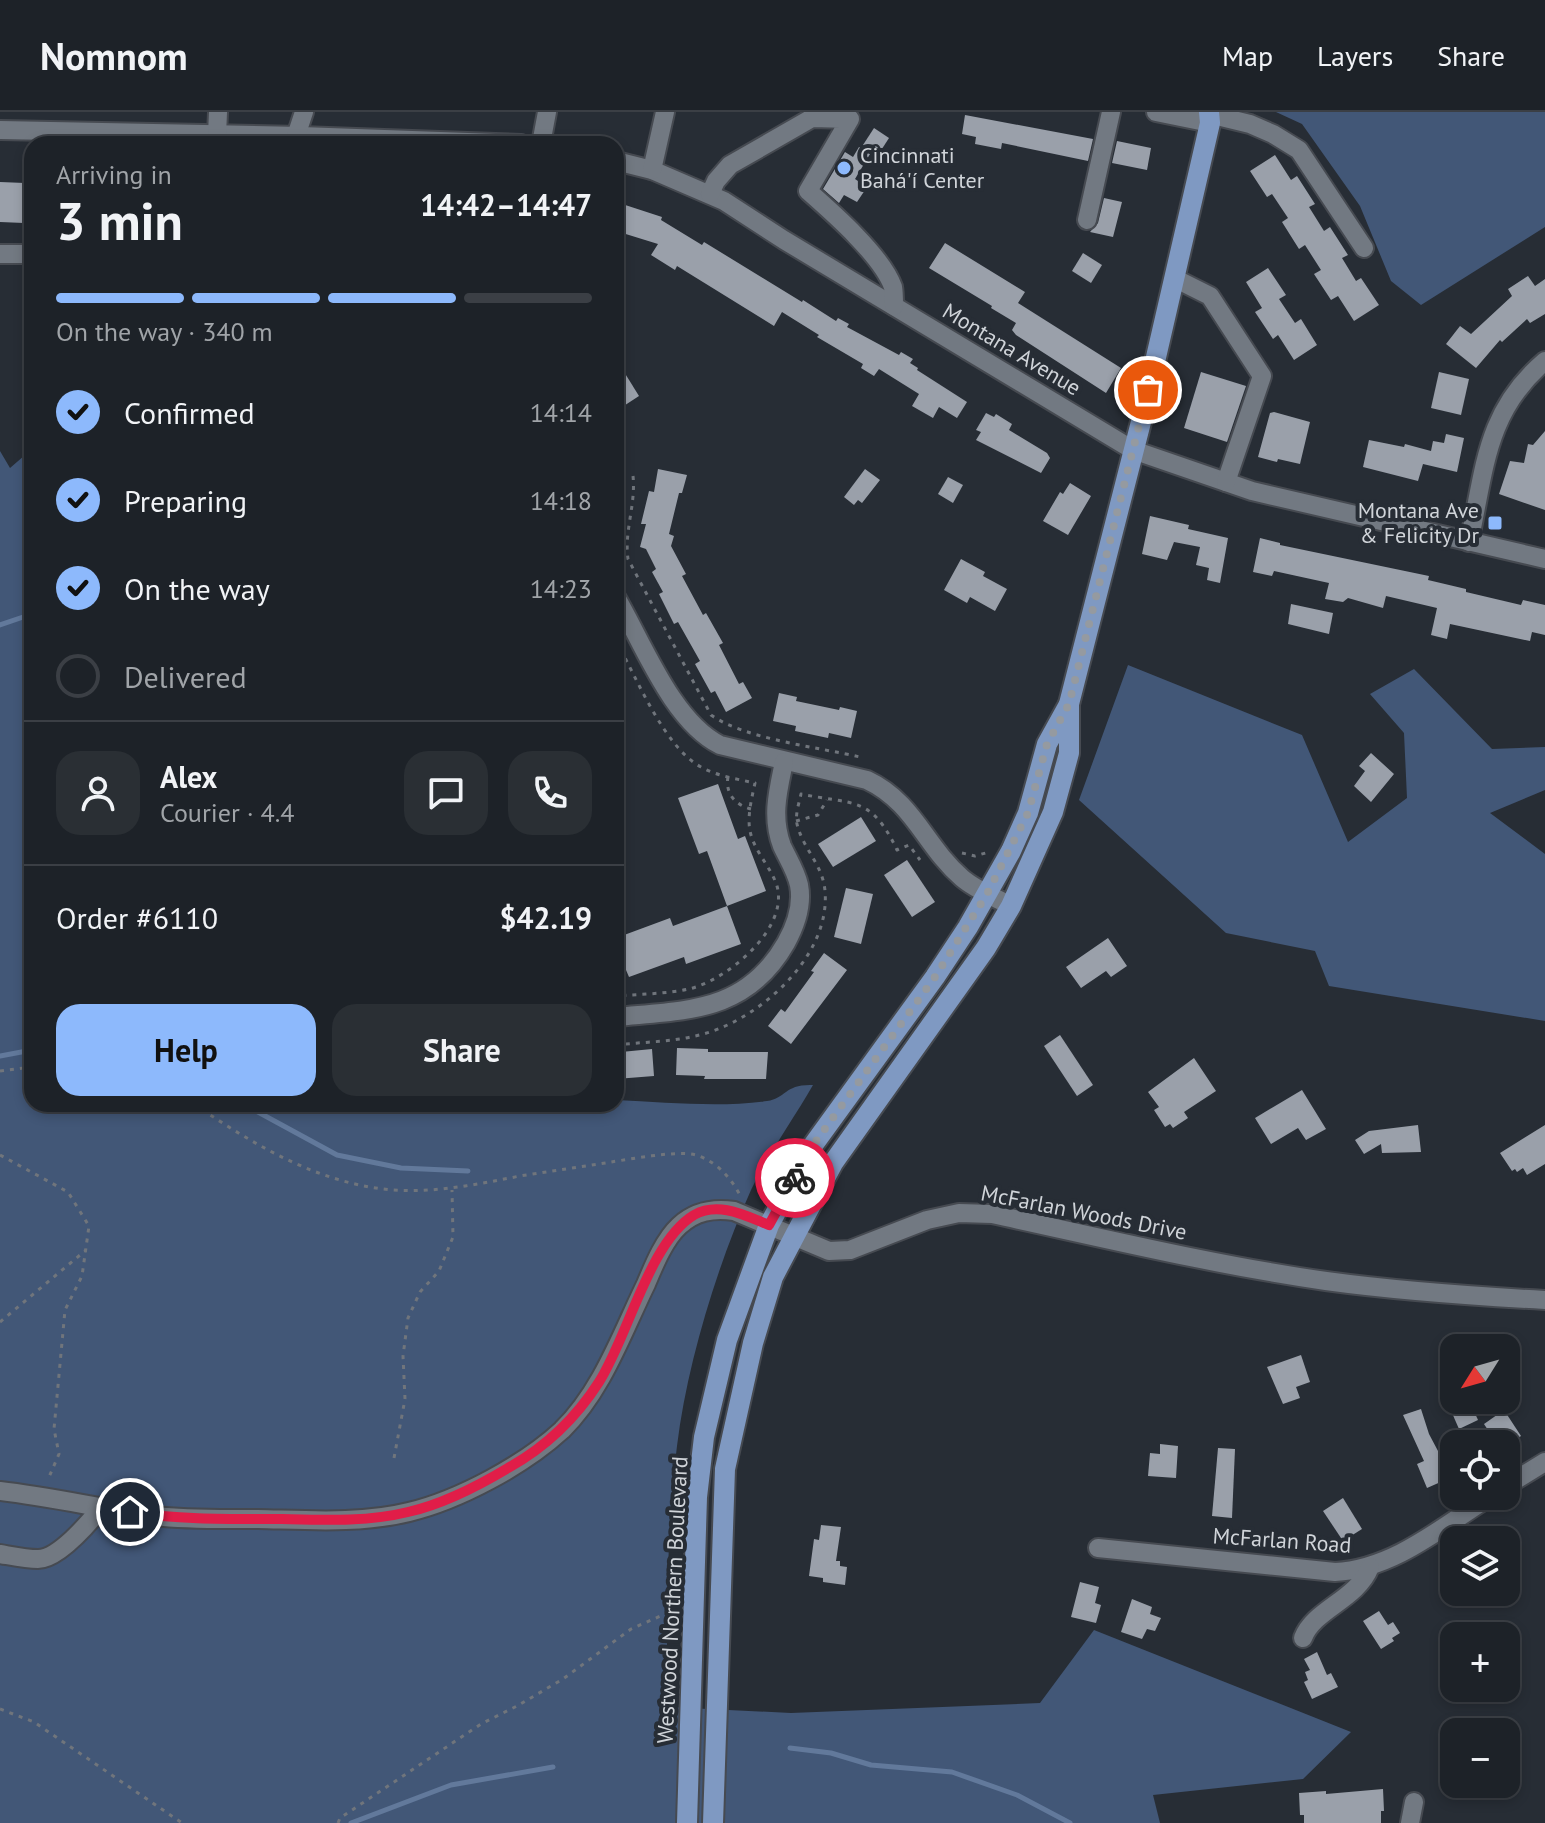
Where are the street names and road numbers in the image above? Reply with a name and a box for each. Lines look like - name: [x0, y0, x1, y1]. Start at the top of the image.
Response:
- street label: Montana Avenue: [938, 297, 1086, 401]
- street label: McFarlan Woods Drive: [979, 1178, 1189, 1246]
- street label: Westwood Northern Boulevard: [650, 1456, 694, 1744]
- street label: McFarlan Road: [1212, 1521, 1352, 1559]

